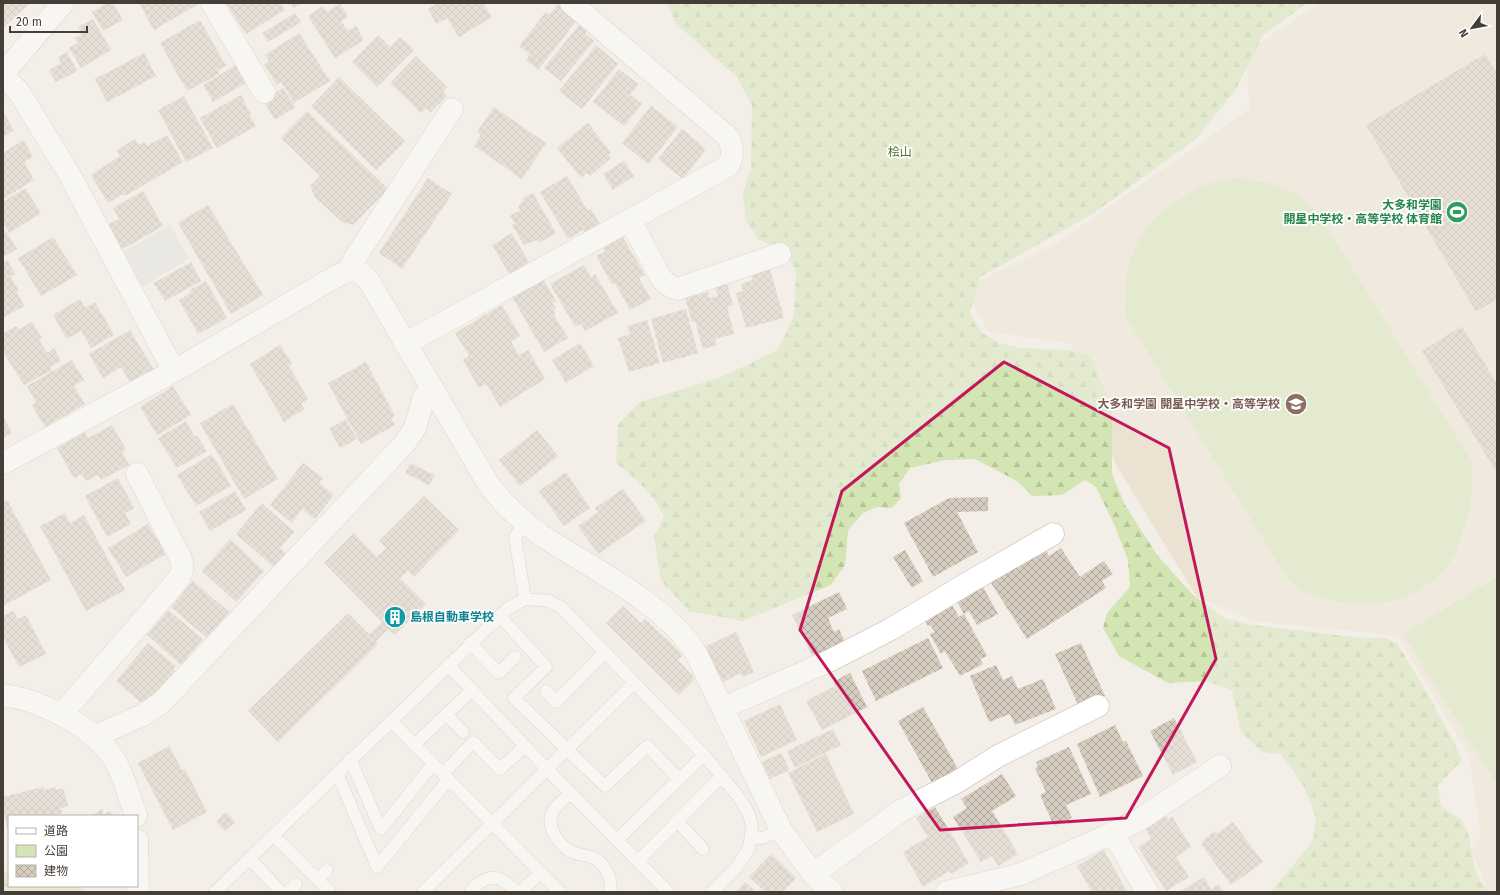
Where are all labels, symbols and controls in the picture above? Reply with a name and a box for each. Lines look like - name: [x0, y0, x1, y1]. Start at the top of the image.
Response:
- scale bar: [10, 8, 87, 34]
- north arrow: [1452, 8, 1492, 48]
- text: 20 m: [16, 15, 42, 29]
- text: N: [1456, 26, 1471, 40]
- park label: 桧山: [888, 145, 912, 159]
- place label: 大多和学園 開星中学校・高等学校 体育館: [1283, 198, 1442, 226]
- sports icon: 大多和学園 開星中学校・高等学校 体育館: [1444, 199, 1470, 225]
- school or university icon: 大多和学園 開星中学校・高等学校: [1283, 391, 1309, 417]
- place label: 大多和学園 開星中学校・高等学校: [1097, 397, 1280, 411]
- building icon: 島根自動車学校: [382, 604, 408, 630]
- place label: 島根自動車学校: [410, 610, 494, 624]
- legend: [8, 815, 138, 887]
- text: 道路: [44, 824, 68, 838]
- text: 公園: [44, 844, 68, 858]
- text: 建物: [44, 864, 68, 878]

